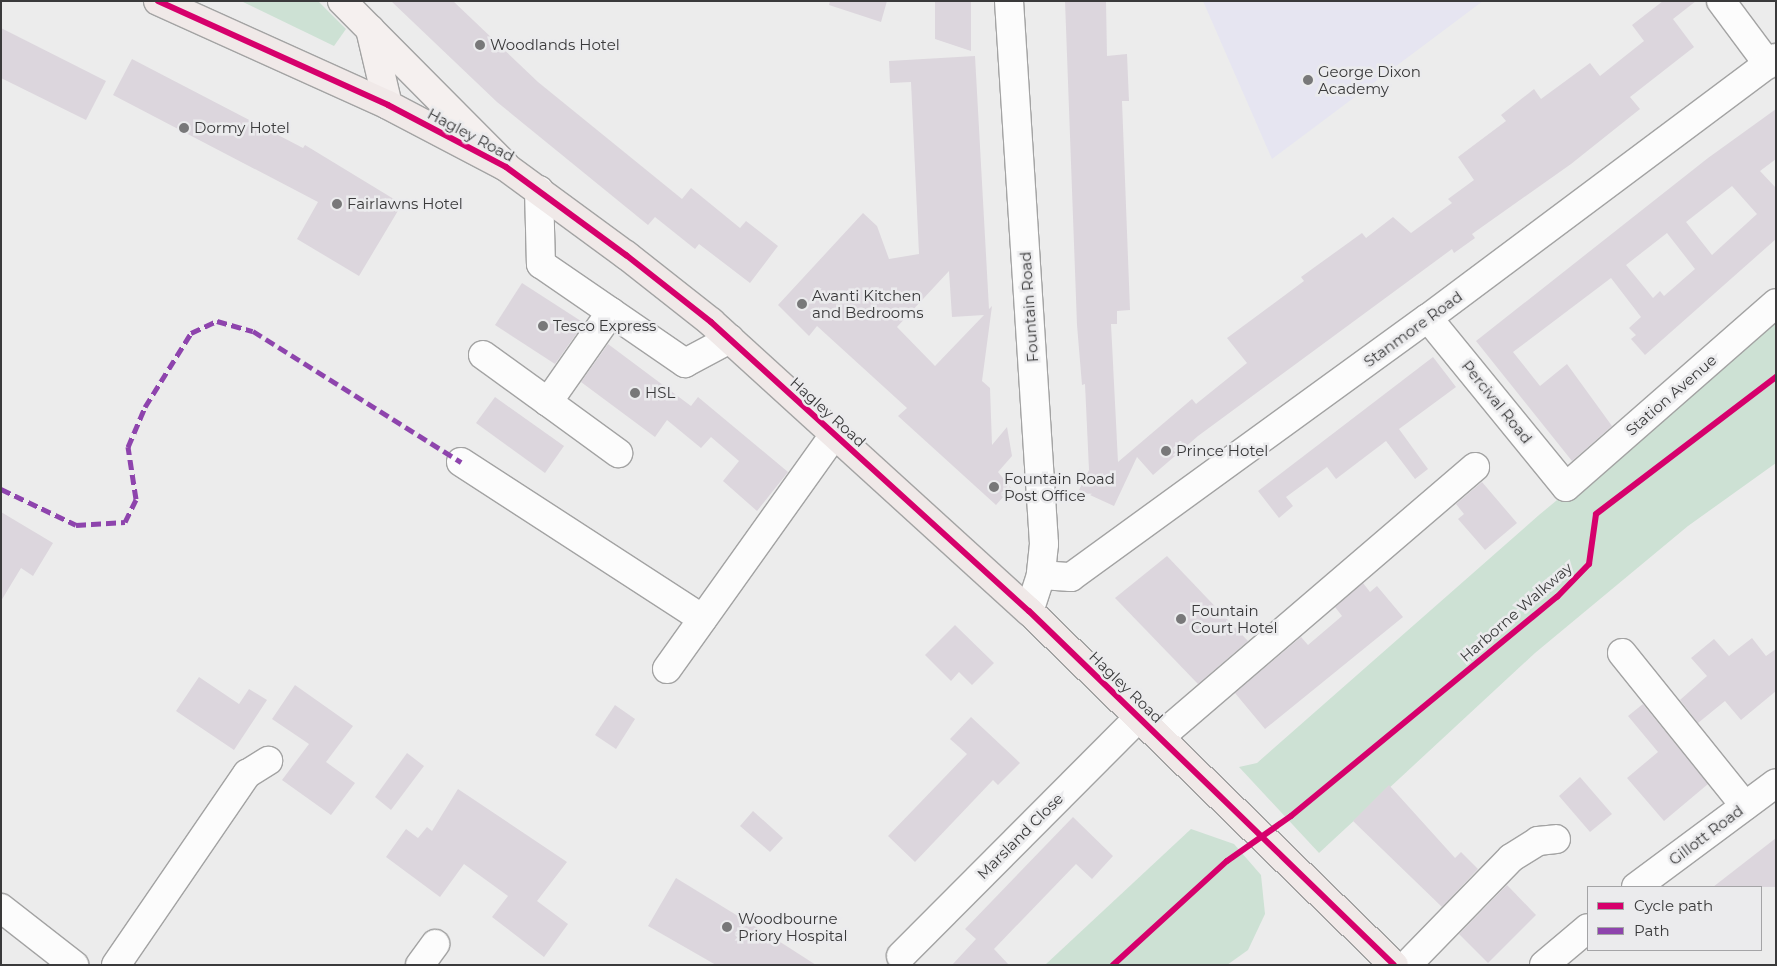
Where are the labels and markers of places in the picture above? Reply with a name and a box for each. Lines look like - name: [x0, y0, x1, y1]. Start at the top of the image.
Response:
- place label: Woodlands Hotel: [490, 36, 620, 54]
- marker: Woodlands Hotel: [474, 39, 486, 51]
- place label: George Dixon Academy: [1318, 62, 1421, 97]
- marker: George Dixon Academy: [1302, 74, 1314, 86]
- place label: Dormy Hotel: [194, 119, 290, 137]
- marker: Dormy Hotel: [178, 122, 190, 134]
- place label: Fairlawns Hotel: [347, 195, 463, 213]
- marker: Fairlawns Hotel: [331, 198, 343, 210]
- place label: Avanti Kitchen and Bedrooms: [812, 286, 923, 321]
- marker: Avanti Kitchen and Bedrooms: [796, 298, 808, 310]
- place label: Tesco Express: [553, 317, 656, 335]
- marker: Tesco Express: [537, 320, 549, 332]
- place label: HSL: [645, 384, 675, 402]
- marker: HSL: [629, 387, 641, 399]
- place label: Prince Hotel: [1176, 442, 1268, 460]
- marker: Prince Hotel: [1160, 445, 1172, 457]
- place label: Fountain Road Post Office: [1004, 469, 1115, 504]
- marker: Fountain Road Post Office: [988, 481, 1000, 493]
- place label: Fountain Court Hotel: [1191, 601, 1278, 636]
- marker: Fountain Court Hotel: [1175, 613, 1187, 625]
- place label: Woodbourne Priory Hospital: [738, 909, 847, 944]
- marker: Woodbourne Priory Hospital: [720, 920, 734, 934]

